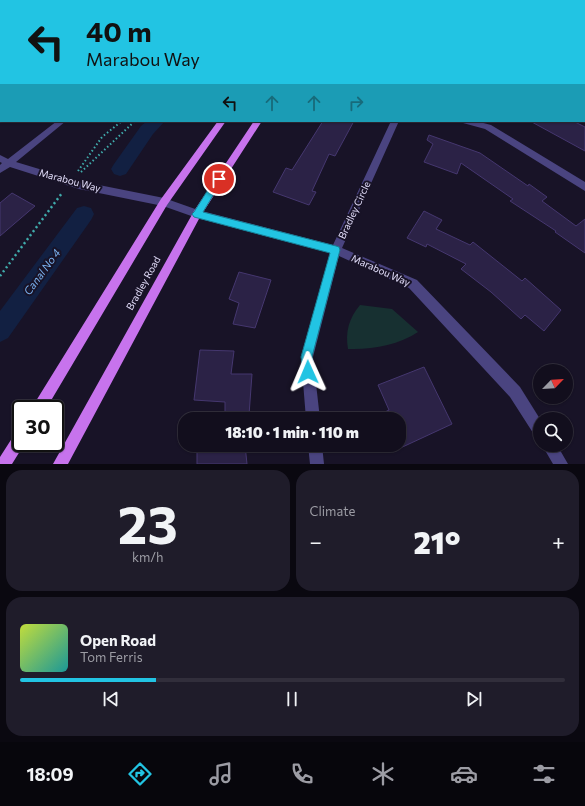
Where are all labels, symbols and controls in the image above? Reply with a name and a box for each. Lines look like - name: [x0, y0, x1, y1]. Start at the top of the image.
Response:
- text: 40 m: [86, 14, 152, 48]
- icon: left: [20, 16, 72, 68]
- text: Marabou Way: [86, 48, 200, 70]
- icon: left: [219, 92, 241, 114]
- icon: ahead: [261, 92, 283, 114]
- icon: ahead: [303, 92, 325, 114]
- icon: right: [345, 92, 367, 114]
- pin: [202, 162, 236, 196]
- street label: Marabou Way: [38, 166, 102, 194]
- icon: arrive: [208, 168, 230, 190]
- street label: Bradley Circle: [335, 179, 373, 241]
- water label: Canal No 4: [21, 246, 63, 297]
- street label: Marabou Way: [350, 252, 412, 288]
- street label: Bradley Road: [123, 254, 163, 312]
- position arrow: [287, 351, 329, 393]
- north arrow: [533, 364, 573, 404]
- map controls: [533, 364, 573, 452]
- speed limit sign: 30: [12, 400, 64, 452]
- button: search: [533, 412, 573, 452]
- text: 18:10 · 1 min · 110 m: [225, 423, 359, 441]
- text: 23: [118, 491, 178, 555]
- text: Climate: [310, 503, 355, 519]
- text: 21°: [413, 523, 461, 560]
- text: −: [310, 528, 322, 555]
- text: +: [552, 528, 565, 555]
- text: km/h: [132, 549, 164, 565]
- text: Open Road: [80, 631, 156, 649]
- text: Tom Ferris: [80, 649, 143, 665]
- icon: previous: [100, 688, 122, 710]
- icon: pause: [281, 688, 303, 710]
- icon: next: [463, 688, 485, 710]
- icon: directions: [126, 760, 154, 788]
- icon: music: [207, 760, 235, 788]
- icon: phone: [288, 760, 316, 788]
- icon: climate: [369, 760, 397, 788]
- icon: car: [450, 760, 478, 788]
- icon: filters: [530, 760, 558, 788]
- text: 18:09: [26, 763, 74, 785]

